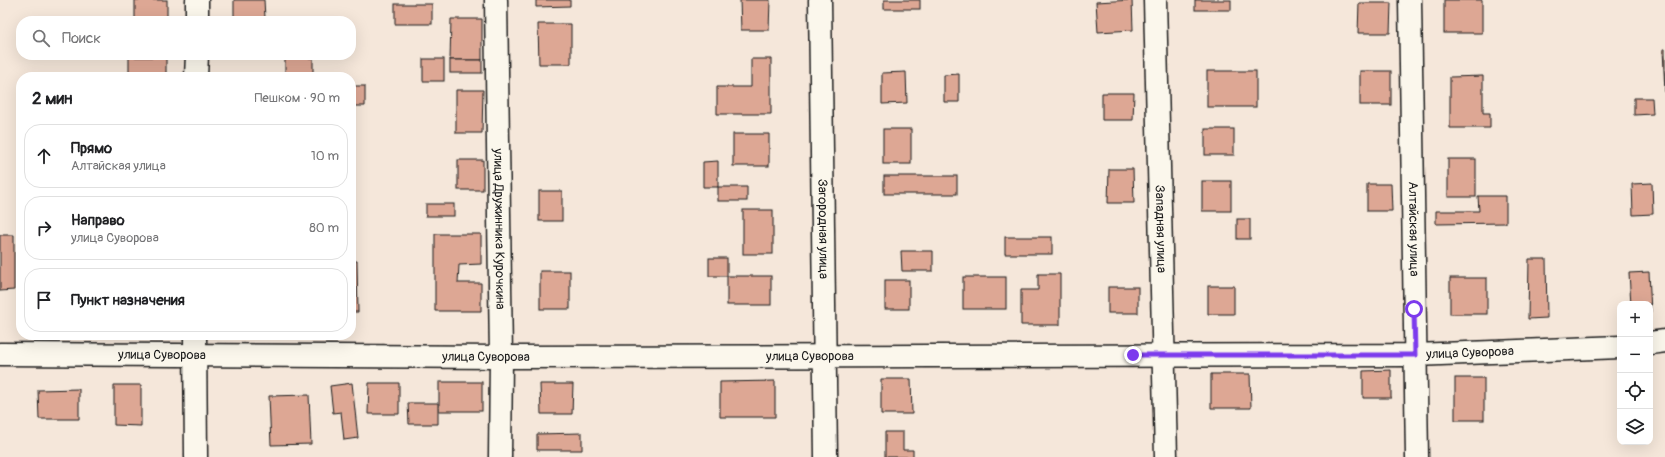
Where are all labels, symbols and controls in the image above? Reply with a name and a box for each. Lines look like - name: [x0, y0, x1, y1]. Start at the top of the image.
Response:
- search box: [16, 16, 356, 60]
- icon: search: [30, 27, 52, 49]
- text: Поиск: [62, 29, 101, 48]
- text: 2 мин: [32, 88, 72, 109]
- text: Пешком · 90 m: [255, 90, 340, 106]
- text: Прямо: [71, 139, 112, 158]
- icon: ahead: [33, 145, 55, 167]
- street label: улица Дружинника Курочкина: [490, 147, 508, 310]
- text: 10 m: [311, 148, 339, 164]
- text: Алтайская улица: [71, 158, 166, 174]
- street label: Загородная улица: [814, 179, 832, 279]
- street label: Алтайская улица: [1405, 181, 1422, 277]
- street label: Западная улица: [1151, 185, 1170, 273]
- text: Направо: [71, 211, 125, 230]
- icon: right: [33, 217, 55, 239]
- text: 80 m: [309, 220, 339, 236]
- text: улица Суворова: [71, 230, 159, 246]
- icon: arrive: [33, 289, 55, 311]
- text: Пункт назначения: [71, 291, 185, 310]
- route start: [1405, 300, 1423, 318]
- map controls: [1617, 301, 1653, 445]
- button: +: [1617, 301, 1653, 337]
- button: −: [1617, 337, 1653, 373]
- street label: улица Суворова: [1425, 343, 1514, 363]
- route end: [1124, 346, 1142, 364]
- street label: улица Суворова: [117, 347, 206, 363]
- street label: улица Суворова: [765, 348, 854, 364]
- street label: улица Суворова: [441, 349, 530, 365]
- button: locate: [1617, 373, 1653, 409]
- button: layers: [1617, 409, 1653, 445]

